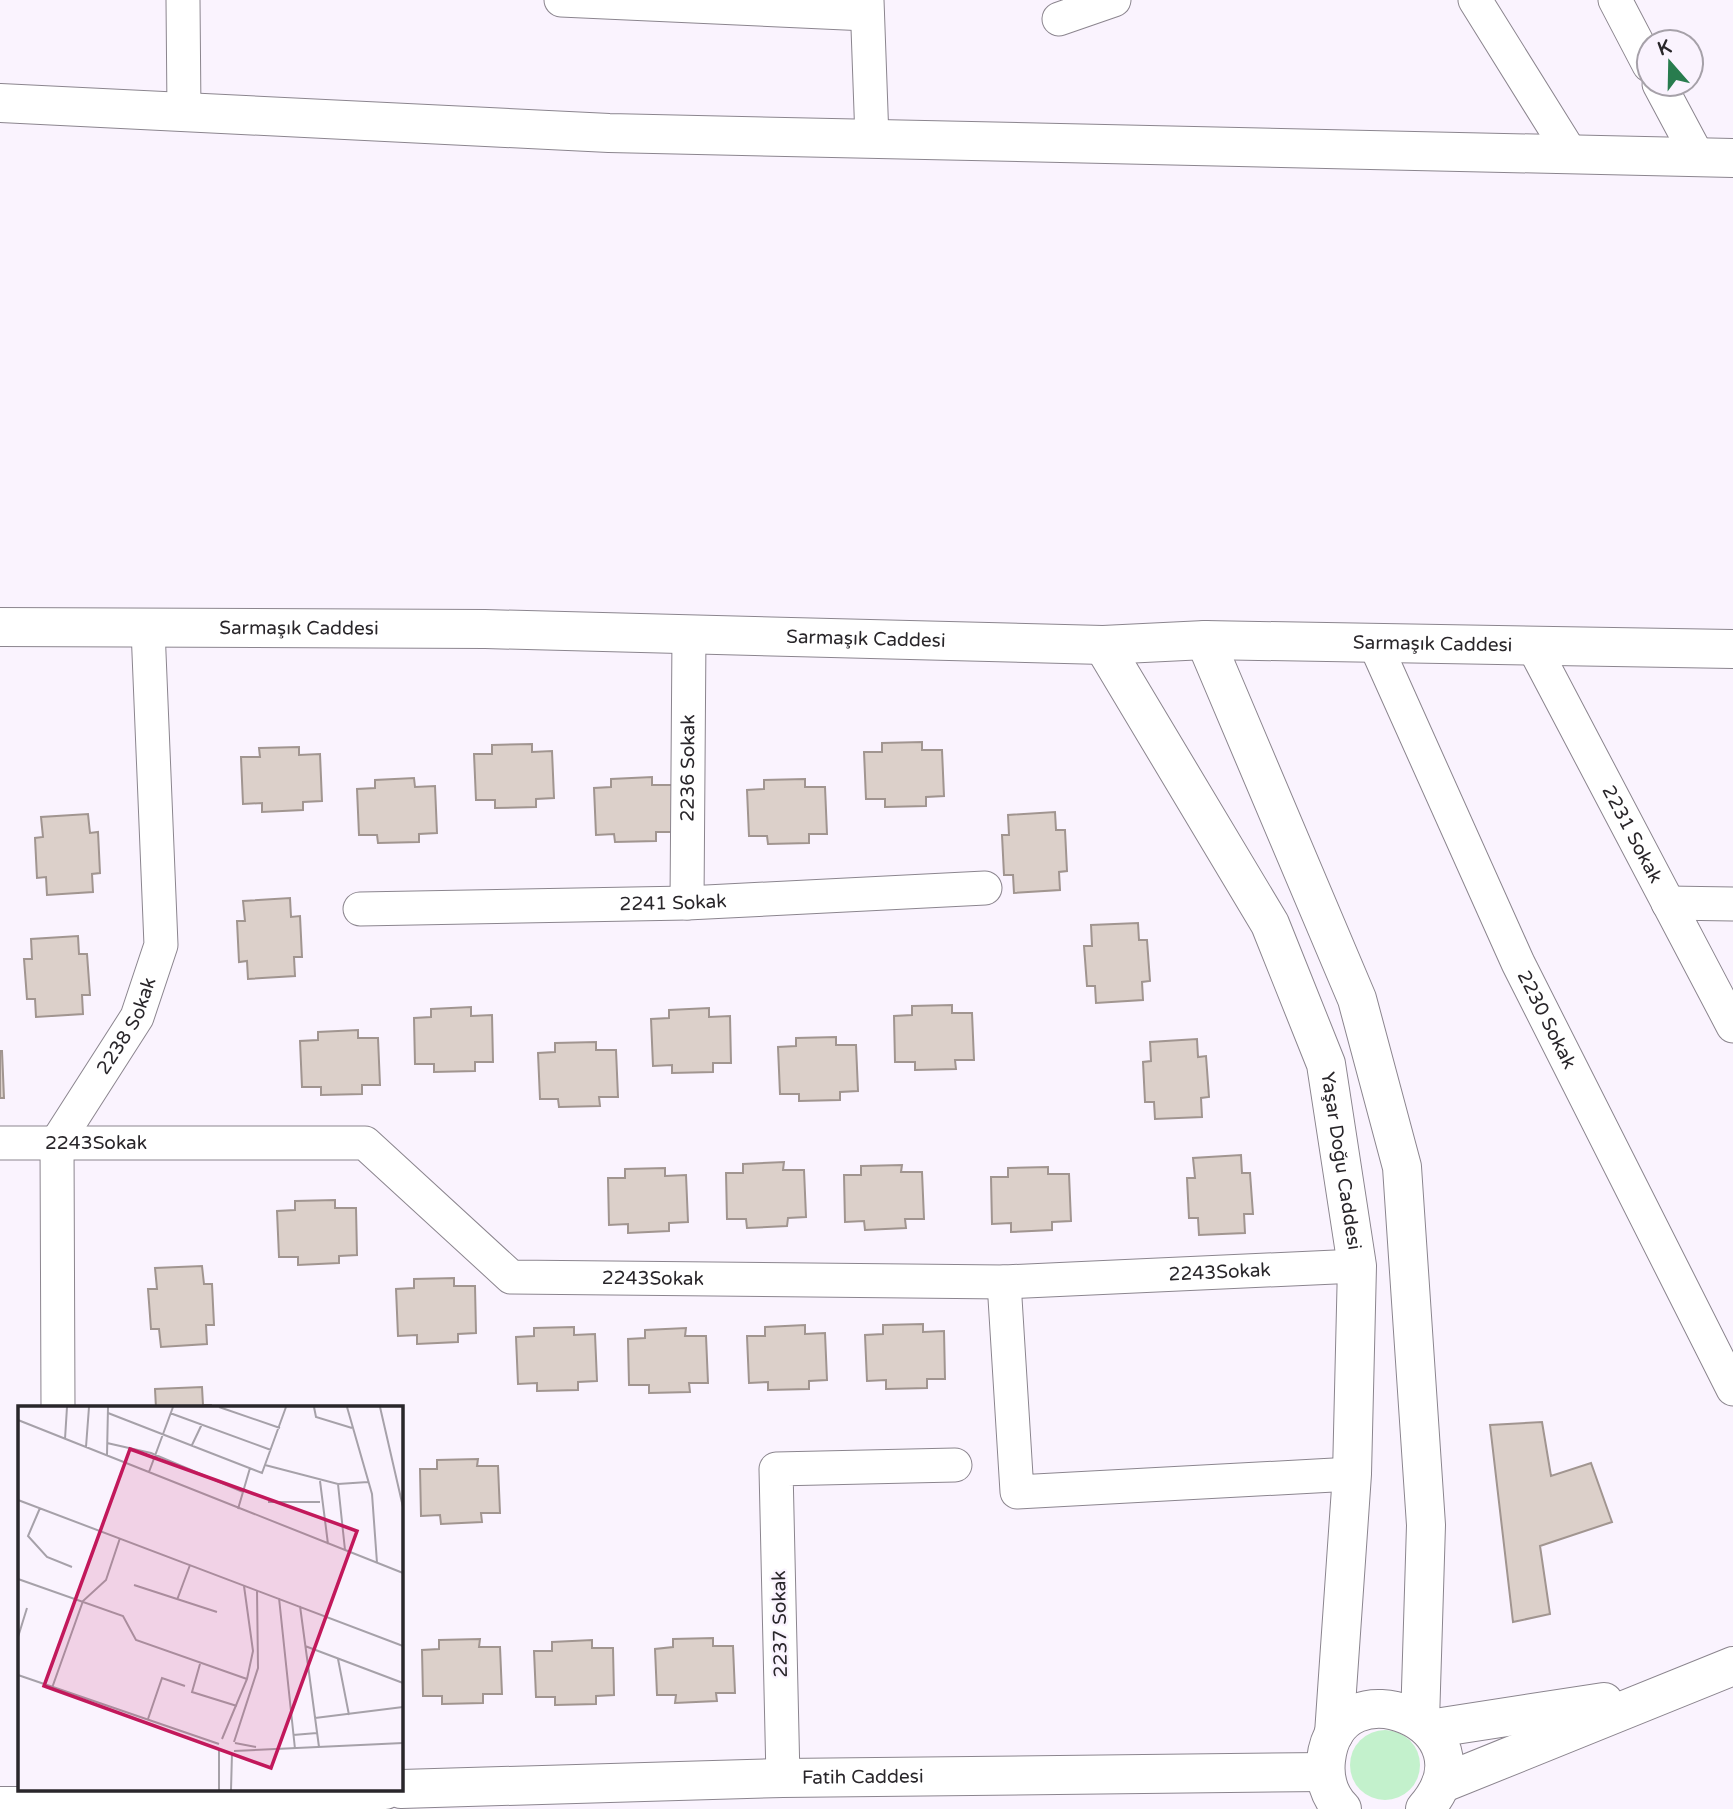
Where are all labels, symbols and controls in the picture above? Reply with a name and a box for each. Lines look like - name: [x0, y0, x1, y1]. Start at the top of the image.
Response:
- north arrow: [1635, 28, 1705, 98]
- text: K: [1655, 35, 1675, 60]
- street label: Sarmaşık Caddesi: [219, 617, 379, 640]
- street label: Sarmaşık Caddesi: [786, 626, 946, 652]
- street label: Sarmaşık Caddesi: [1353, 632, 1513, 656]
- street label: 2236 Sokak: [677, 714, 699, 822]
- street label: 2231 Sokak: [1597, 782, 1667, 887]
- street label: 2241 Sokak: [619, 890, 727, 915]
- street label: 2230 Sokak: [1513, 967, 1581, 1072]
- street label: 2238 Sokak: [92, 974, 160, 1079]
- street label: Yaşar Doğu Caddesi: [1316, 1070, 1365, 1251]
- street label: 2243Sokak: [45, 1132, 147, 1154]
- street label: 2243Sokak: [1168, 1259, 1271, 1286]
- street label: 2243Sokak: [602, 1267, 704, 1290]
- inset map: [18, 1406, 402, 1792]
- street label: 2237 Sokak: [768, 1570, 792, 1678]
- street label: Fatih Caddesi: [802, 1765, 924, 1789]

